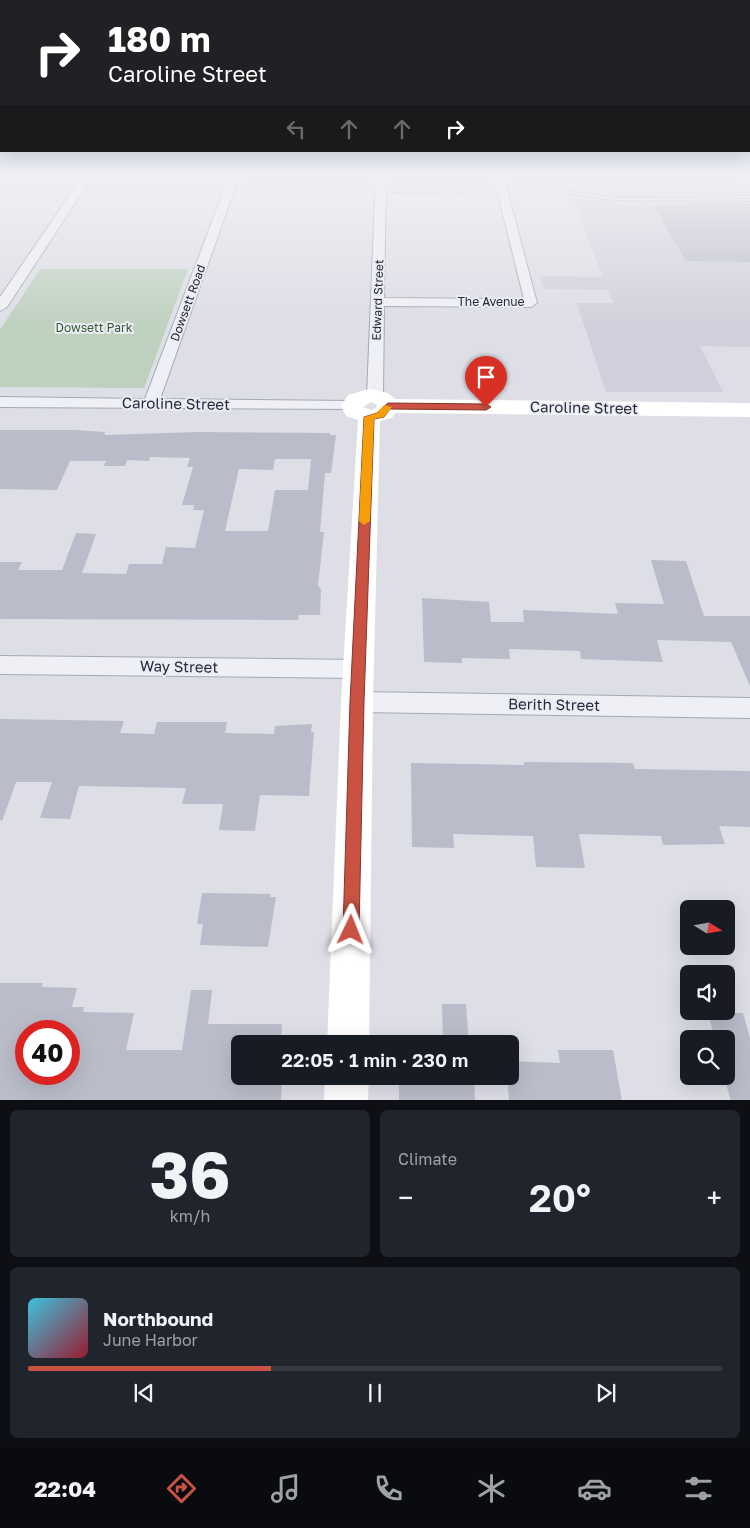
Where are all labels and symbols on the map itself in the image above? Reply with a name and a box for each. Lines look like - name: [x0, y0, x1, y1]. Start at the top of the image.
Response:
- street label: Edward Street: [369, 259, 386, 341]
- street label: Dowsett Road: [167, 262, 208, 343]
- street label: The Avenue: [457, 294, 525, 309]
- park label: Dowsett Park: [56, 320, 133, 335]
- pin: [465, 356, 507, 407]
- street label: Caroline Street: [122, 393, 230, 413]
- street label: Caroline Street: [530, 397, 638, 417]
- street label: Way Street: [140, 656, 218, 676]
- street label: Berith Street: [508, 694, 600, 714]
- north arrow: [680, 900, 735, 955]
- position arrow: [324, 903, 376, 955]
- speed limit sign: 40: [15, 1020, 80, 1085]

